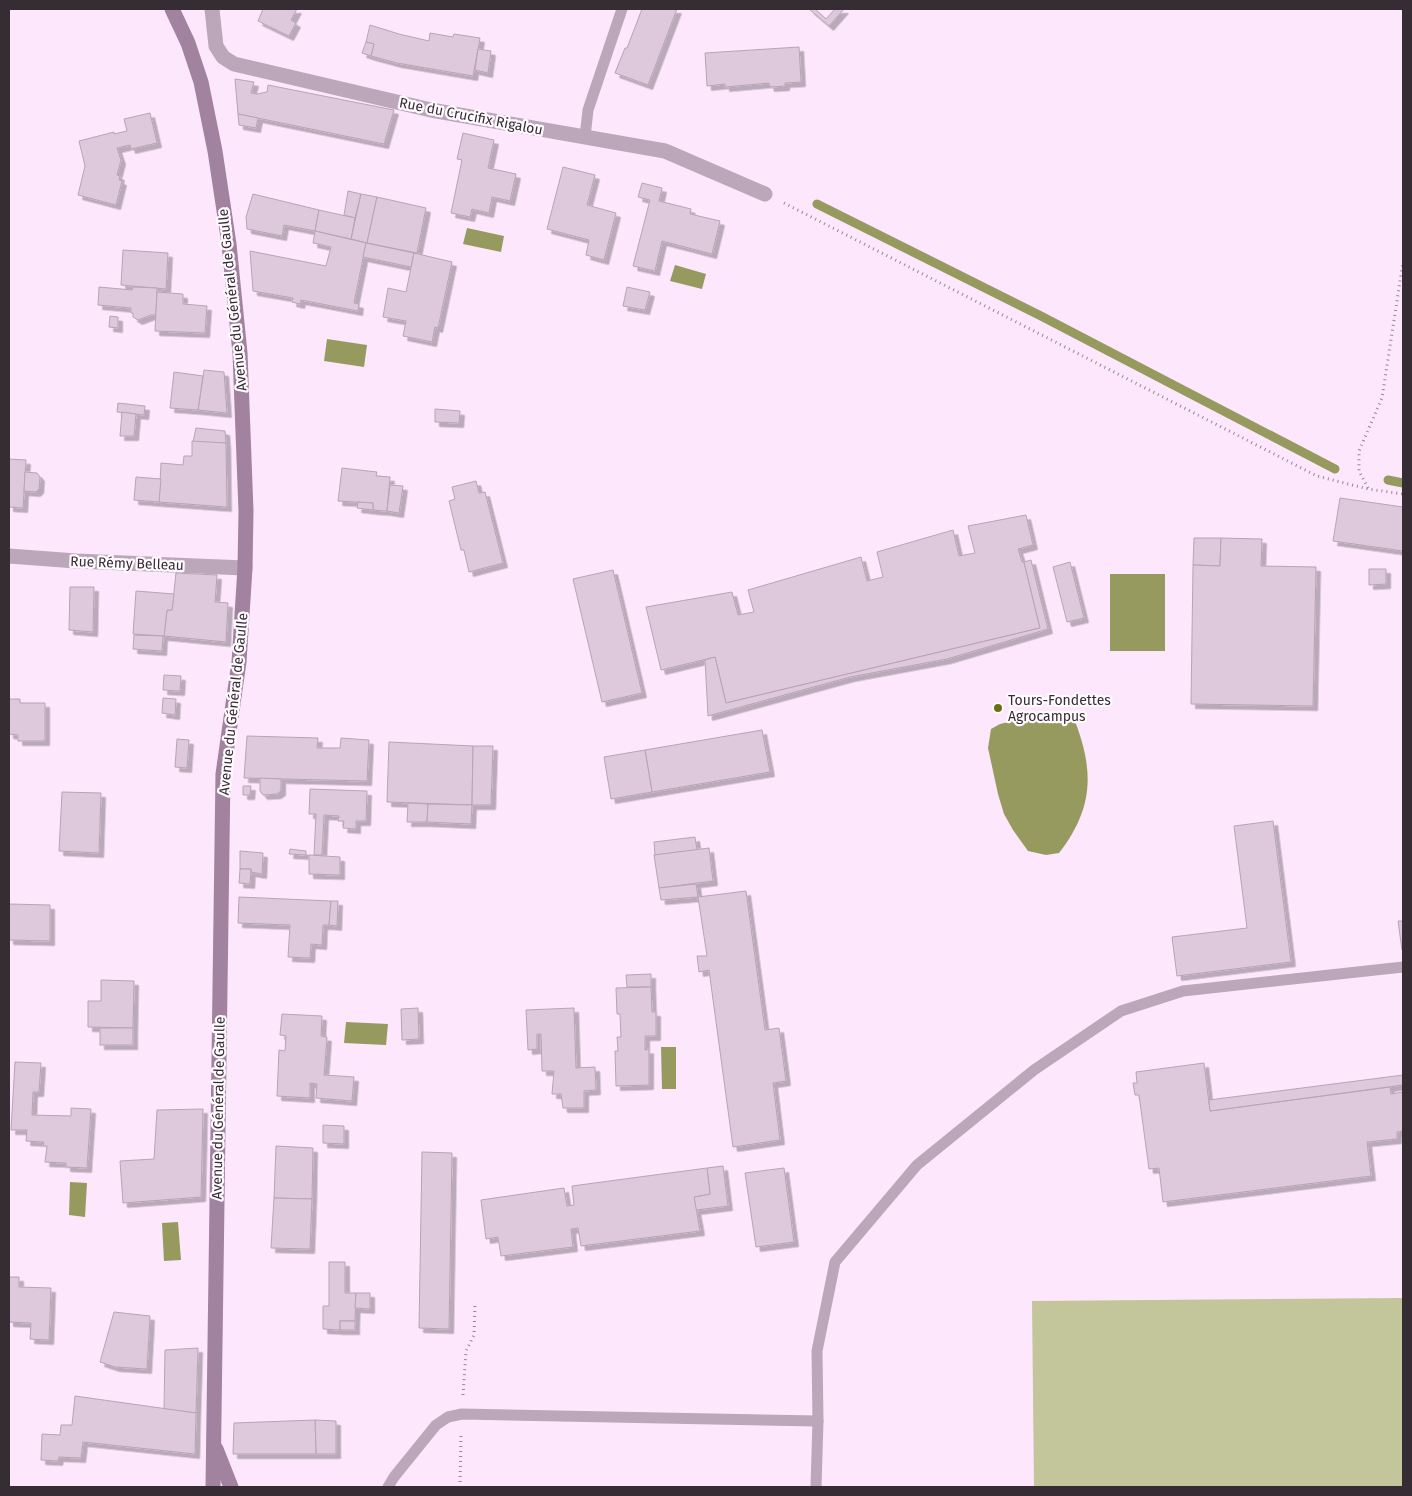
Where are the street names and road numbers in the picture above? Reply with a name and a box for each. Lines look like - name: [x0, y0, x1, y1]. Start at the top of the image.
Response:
- street label: Rue du Crucifix Rigalou: [398, 94, 544, 139]
- street label: Avenue du Général de Gaulle: [214, 208, 251, 392]
- street label: Rue Rémy Belleau: [70, 553, 184, 574]
- street label: Avenue du Général de Gaulle: [215, 612, 252, 796]
- street label: Avenue du Général de Gaulle: [208, 1016, 229, 1200]

